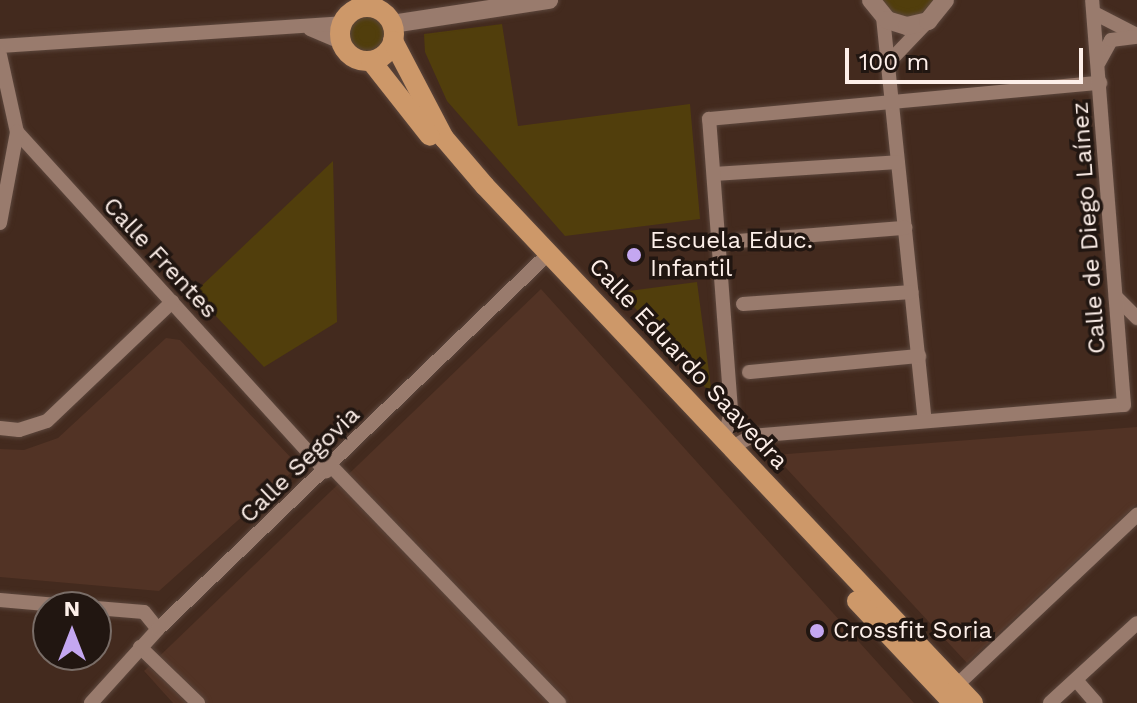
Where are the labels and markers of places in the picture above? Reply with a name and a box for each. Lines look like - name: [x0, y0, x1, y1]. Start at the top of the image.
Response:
- place label: Escuela Educ. Infantil: [650, 227, 814, 283]
- marker: Escuela Educ. Infantil: [625, 246, 643, 264]
- place label: Crossfit Soria: [833, 617, 992, 645]
- marker: Crossfit Soria: [808, 622, 826, 640]

